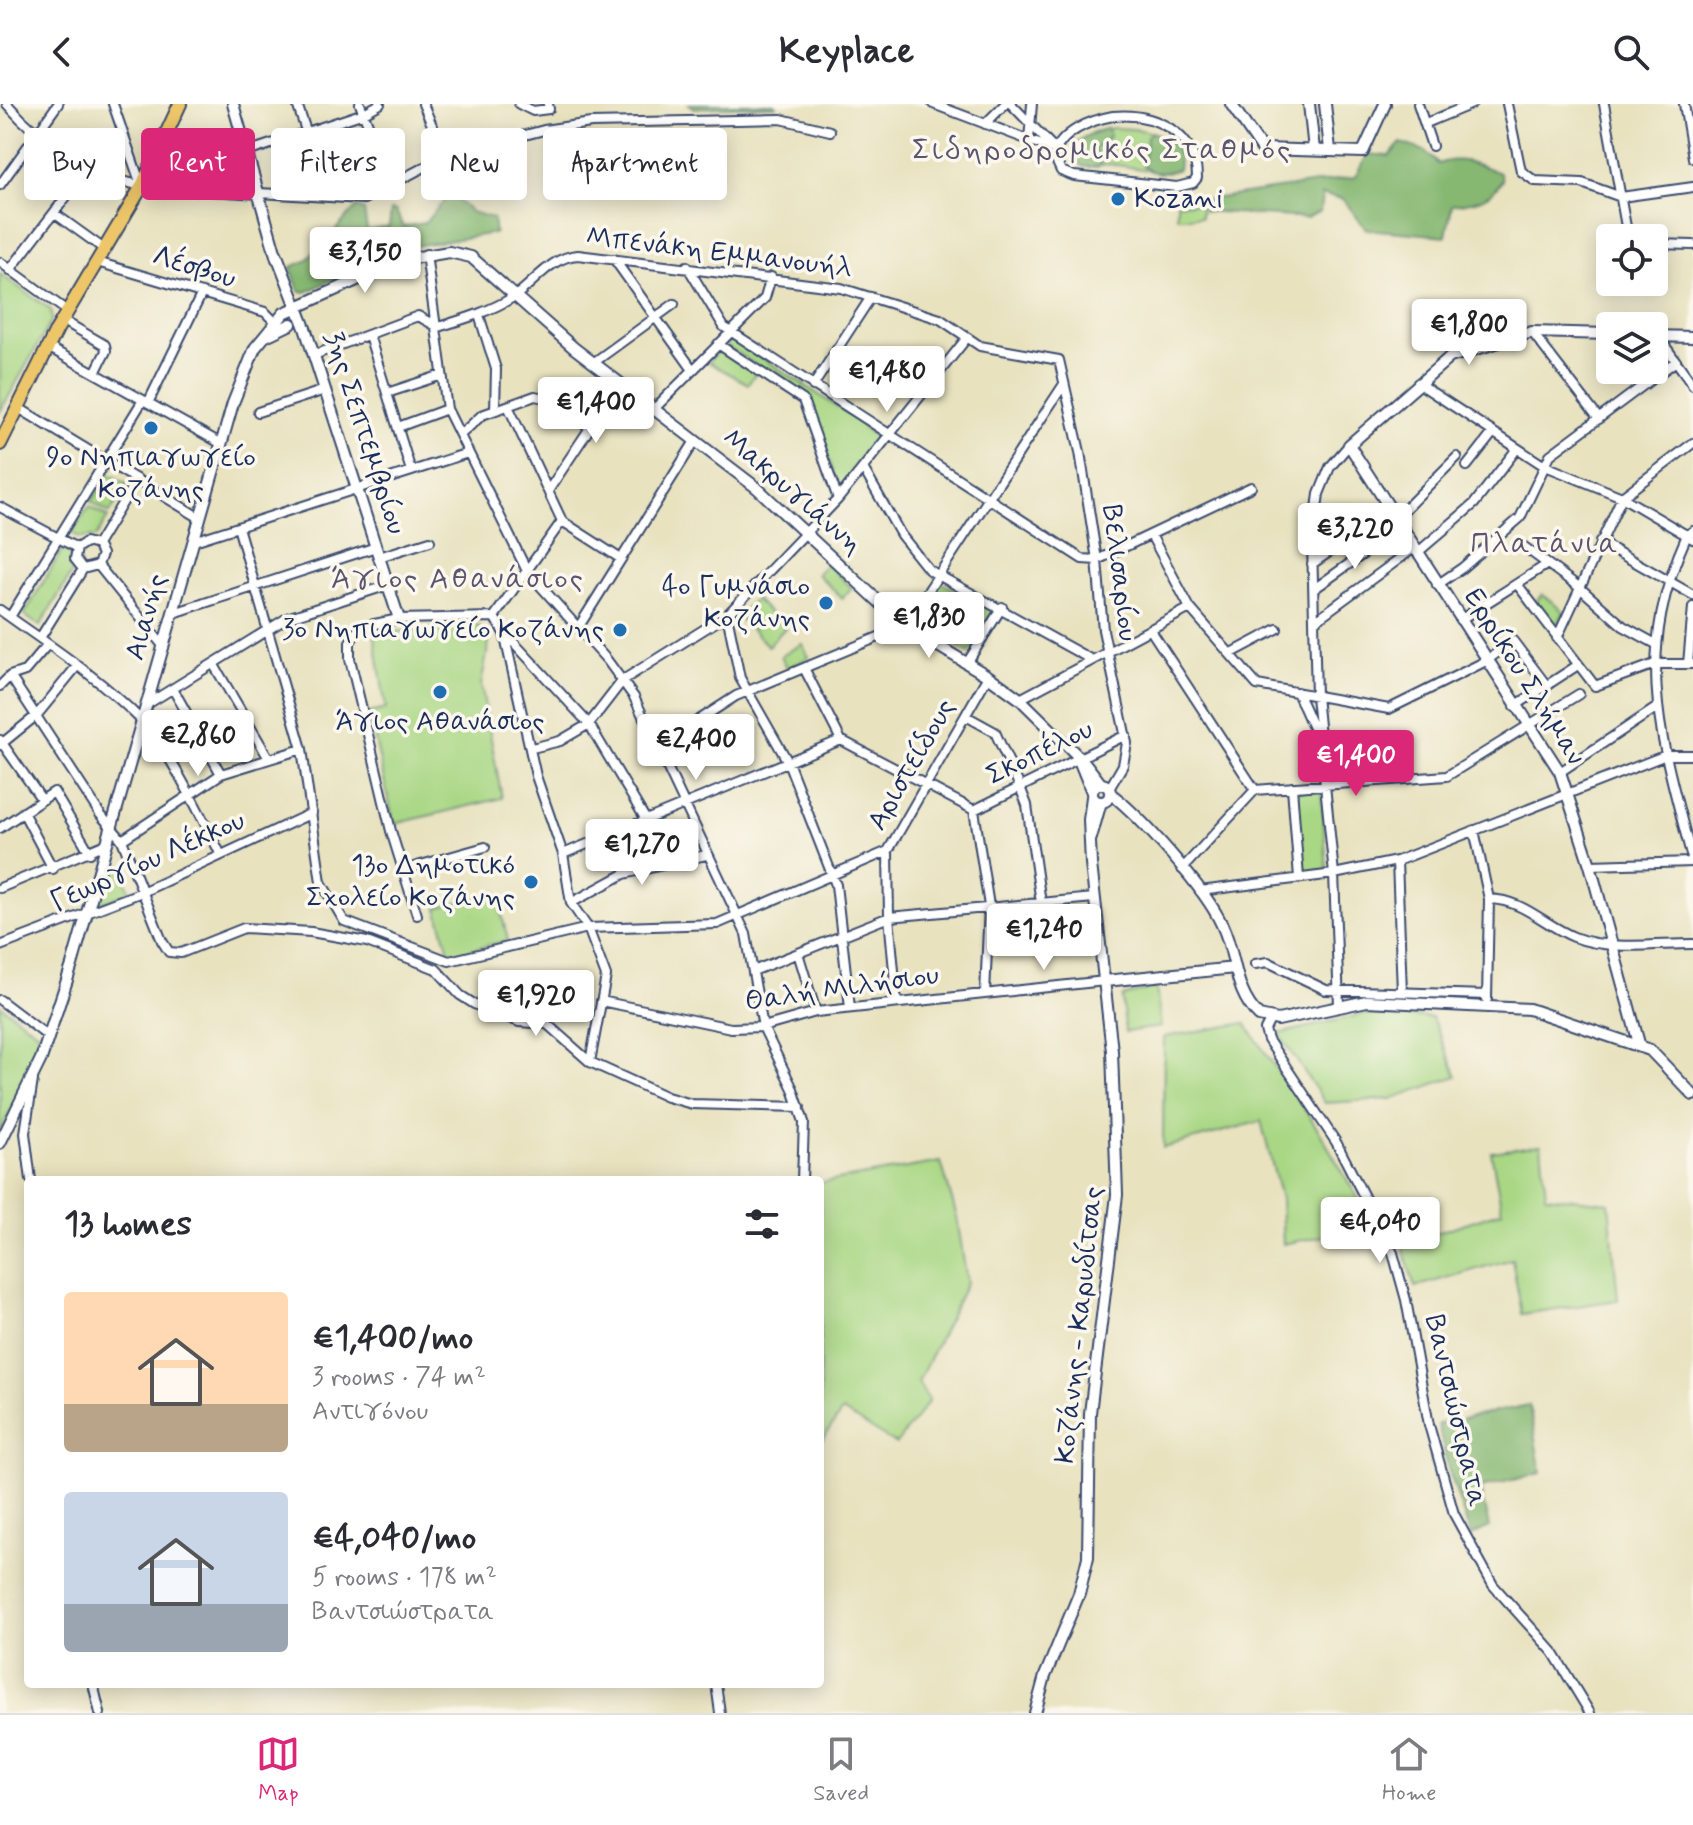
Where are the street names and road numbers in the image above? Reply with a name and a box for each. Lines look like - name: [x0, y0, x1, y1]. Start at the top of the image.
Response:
- street label: Μπενάκη Εμμανουήλ: [584, 218, 855, 288]
- street label: Λέσβου: [148, 238, 240, 298]
- street label: 3ης Σεπτεμβρίου: [314, 327, 414, 539]
- street label: Μακρυγιάννη: [714, 421, 870, 563]
- street label: Βελισαρίου: [1092, 503, 1146, 643]
- street label: Αιανής: [117, 570, 177, 664]
- street label: Ερρίκου Σλήμαν: [1455, 582, 1593, 772]
- street label: Αριστείδους: [859, 692, 965, 838]
- street label: Σκοπέλου: [981, 711, 1099, 795]
- street label: Γεωργίου Λέκκου: [45, 803, 251, 921]
- street label: Θαλή Μιλήσιου: [743, 957, 941, 1021]
- street label: Κοζάνης - Καρυδίτσας: [1047, 1185, 1113, 1465]
- street label: Βαντσιώστρατα: [1415, 1311, 1495, 1511]

